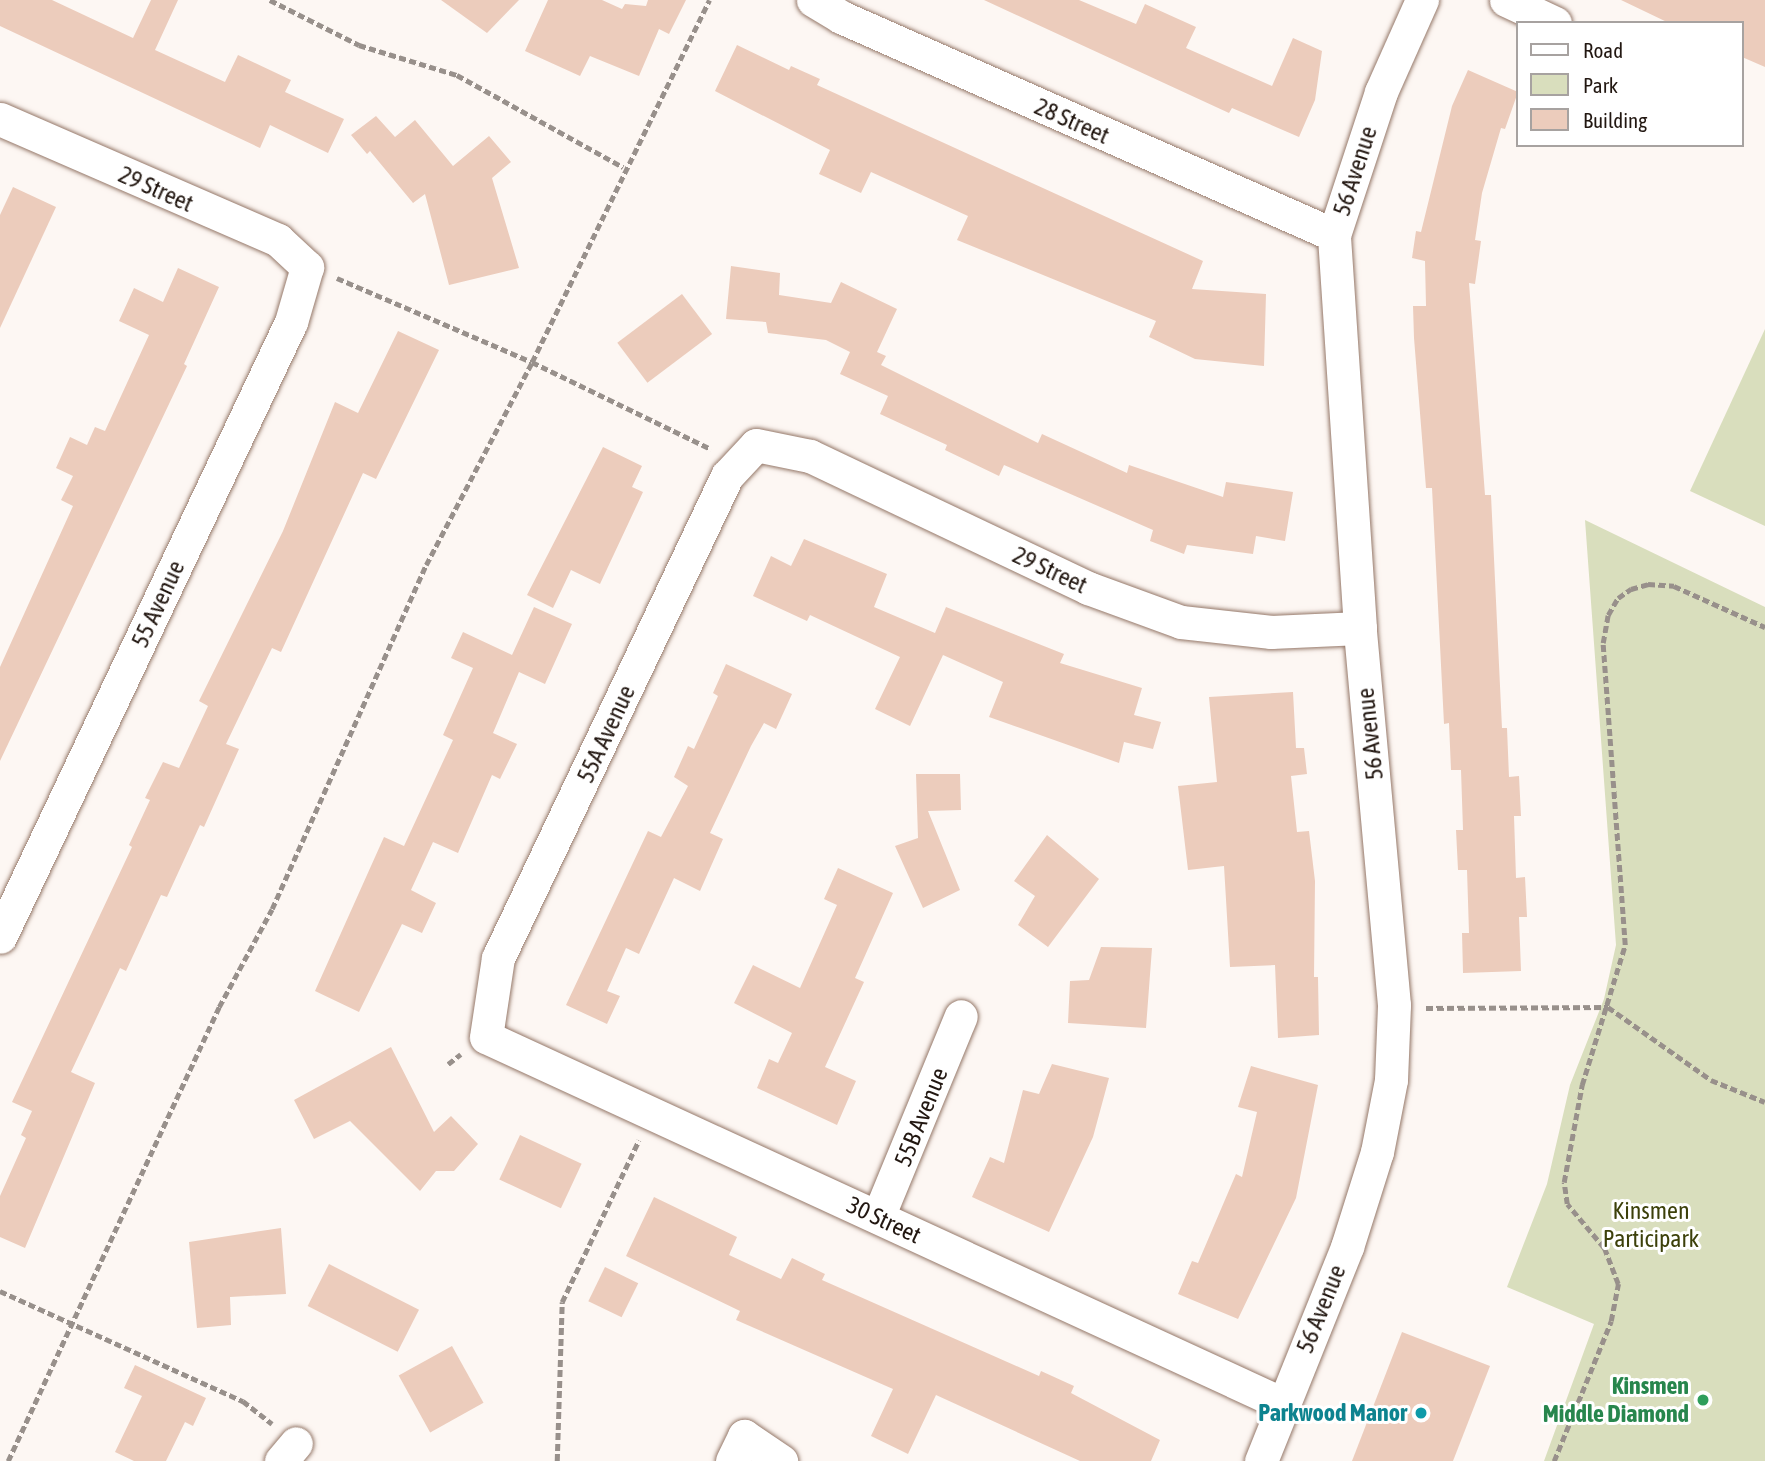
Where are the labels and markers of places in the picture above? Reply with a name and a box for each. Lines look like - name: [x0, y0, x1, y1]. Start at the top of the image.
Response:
- place label: Kinsmen Middle Diamond: [1543, 1372, 1689, 1428]
- marker: Kinsmen Middle Diamond: [1695, 1392, 1711, 1408]
- place label: Parkwood Manor: [1258, 1399, 1407, 1427]
- marker: Parkwood Manor: [1413, 1405, 1429, 1421]

